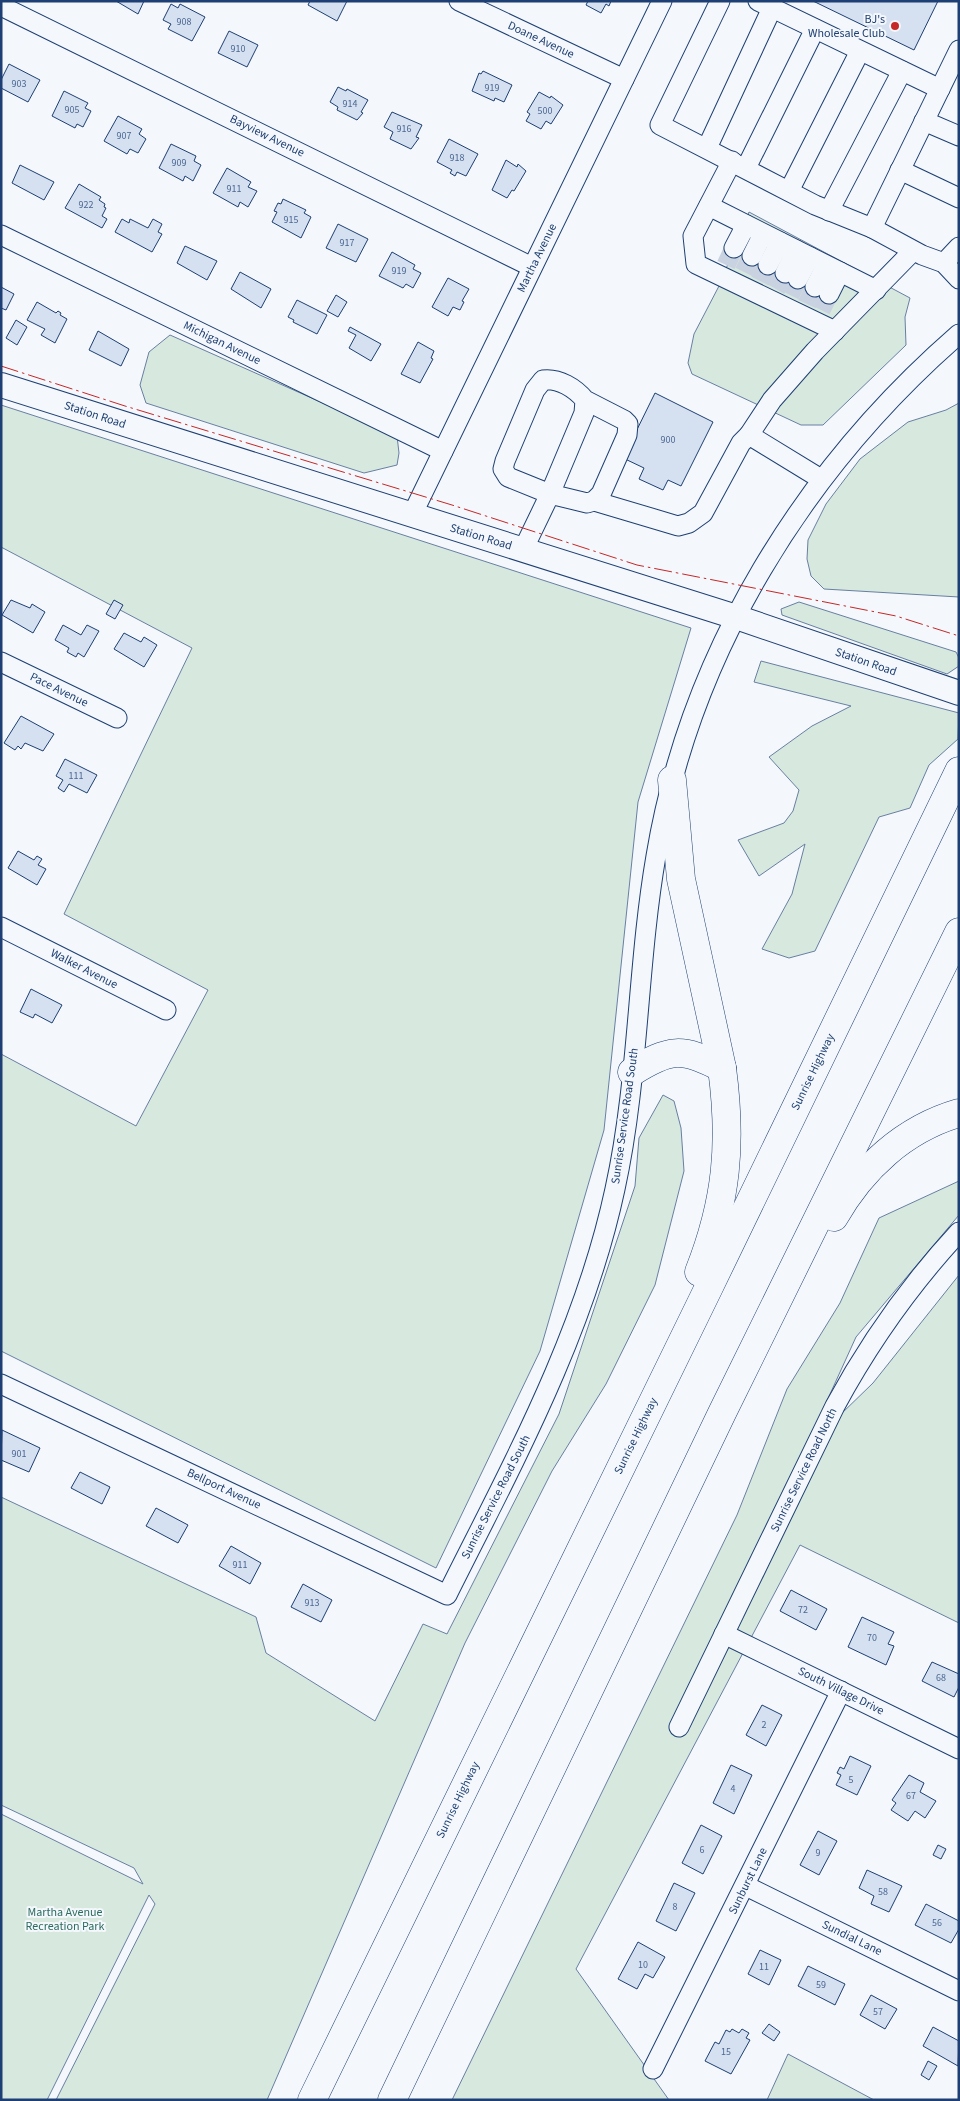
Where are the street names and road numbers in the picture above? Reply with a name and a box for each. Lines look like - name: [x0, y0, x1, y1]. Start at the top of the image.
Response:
- street label: Doane Avenue: [505, 17, 577, 63]
- street label: Bayview Avenue: [227, 111, 307, 161]
- street label: Martha Avenue: [513, 221, 561, 295]
- street label: Michigan Avenue: [180, 317, 264, 369]
- street label: Station Road: [62, 397, 128, 433]
- street label: Station Road: [448, 520, 514, 554]
- street label: Station Road: [833, 644, 899, 680]
- street label: Pace Avenue: [27, 669, 91, 711]
- street label: Walker Avenue: [47, 945, 121, 993]
- street label: Sunrise Highway: [787, 1030, 839, 1113]
- street label: Sunrise Service Road South: [607, 1047, 643, 1185]
- street label: Sunrise Highway: [610, 1394, 662, 1477]
- street label: Sunrise Service Road North: [767, 1405, 841, 1535]
- street label: Sunrise Service Road South: [457, 1432, 535, 1562]
- street label: Bellport Avenue: [184, 1464, 264, 1514]
- street label: South Village Drive: [795, 1663, 887, 1719]
- street label: Sunrise Highway: [432, 1758, 484, 1841]
- street label: Sunburst Lane: [724, 1845, 772, 1917]
- street label: Sundial Lane: [819, 1916, 885, 1960]

